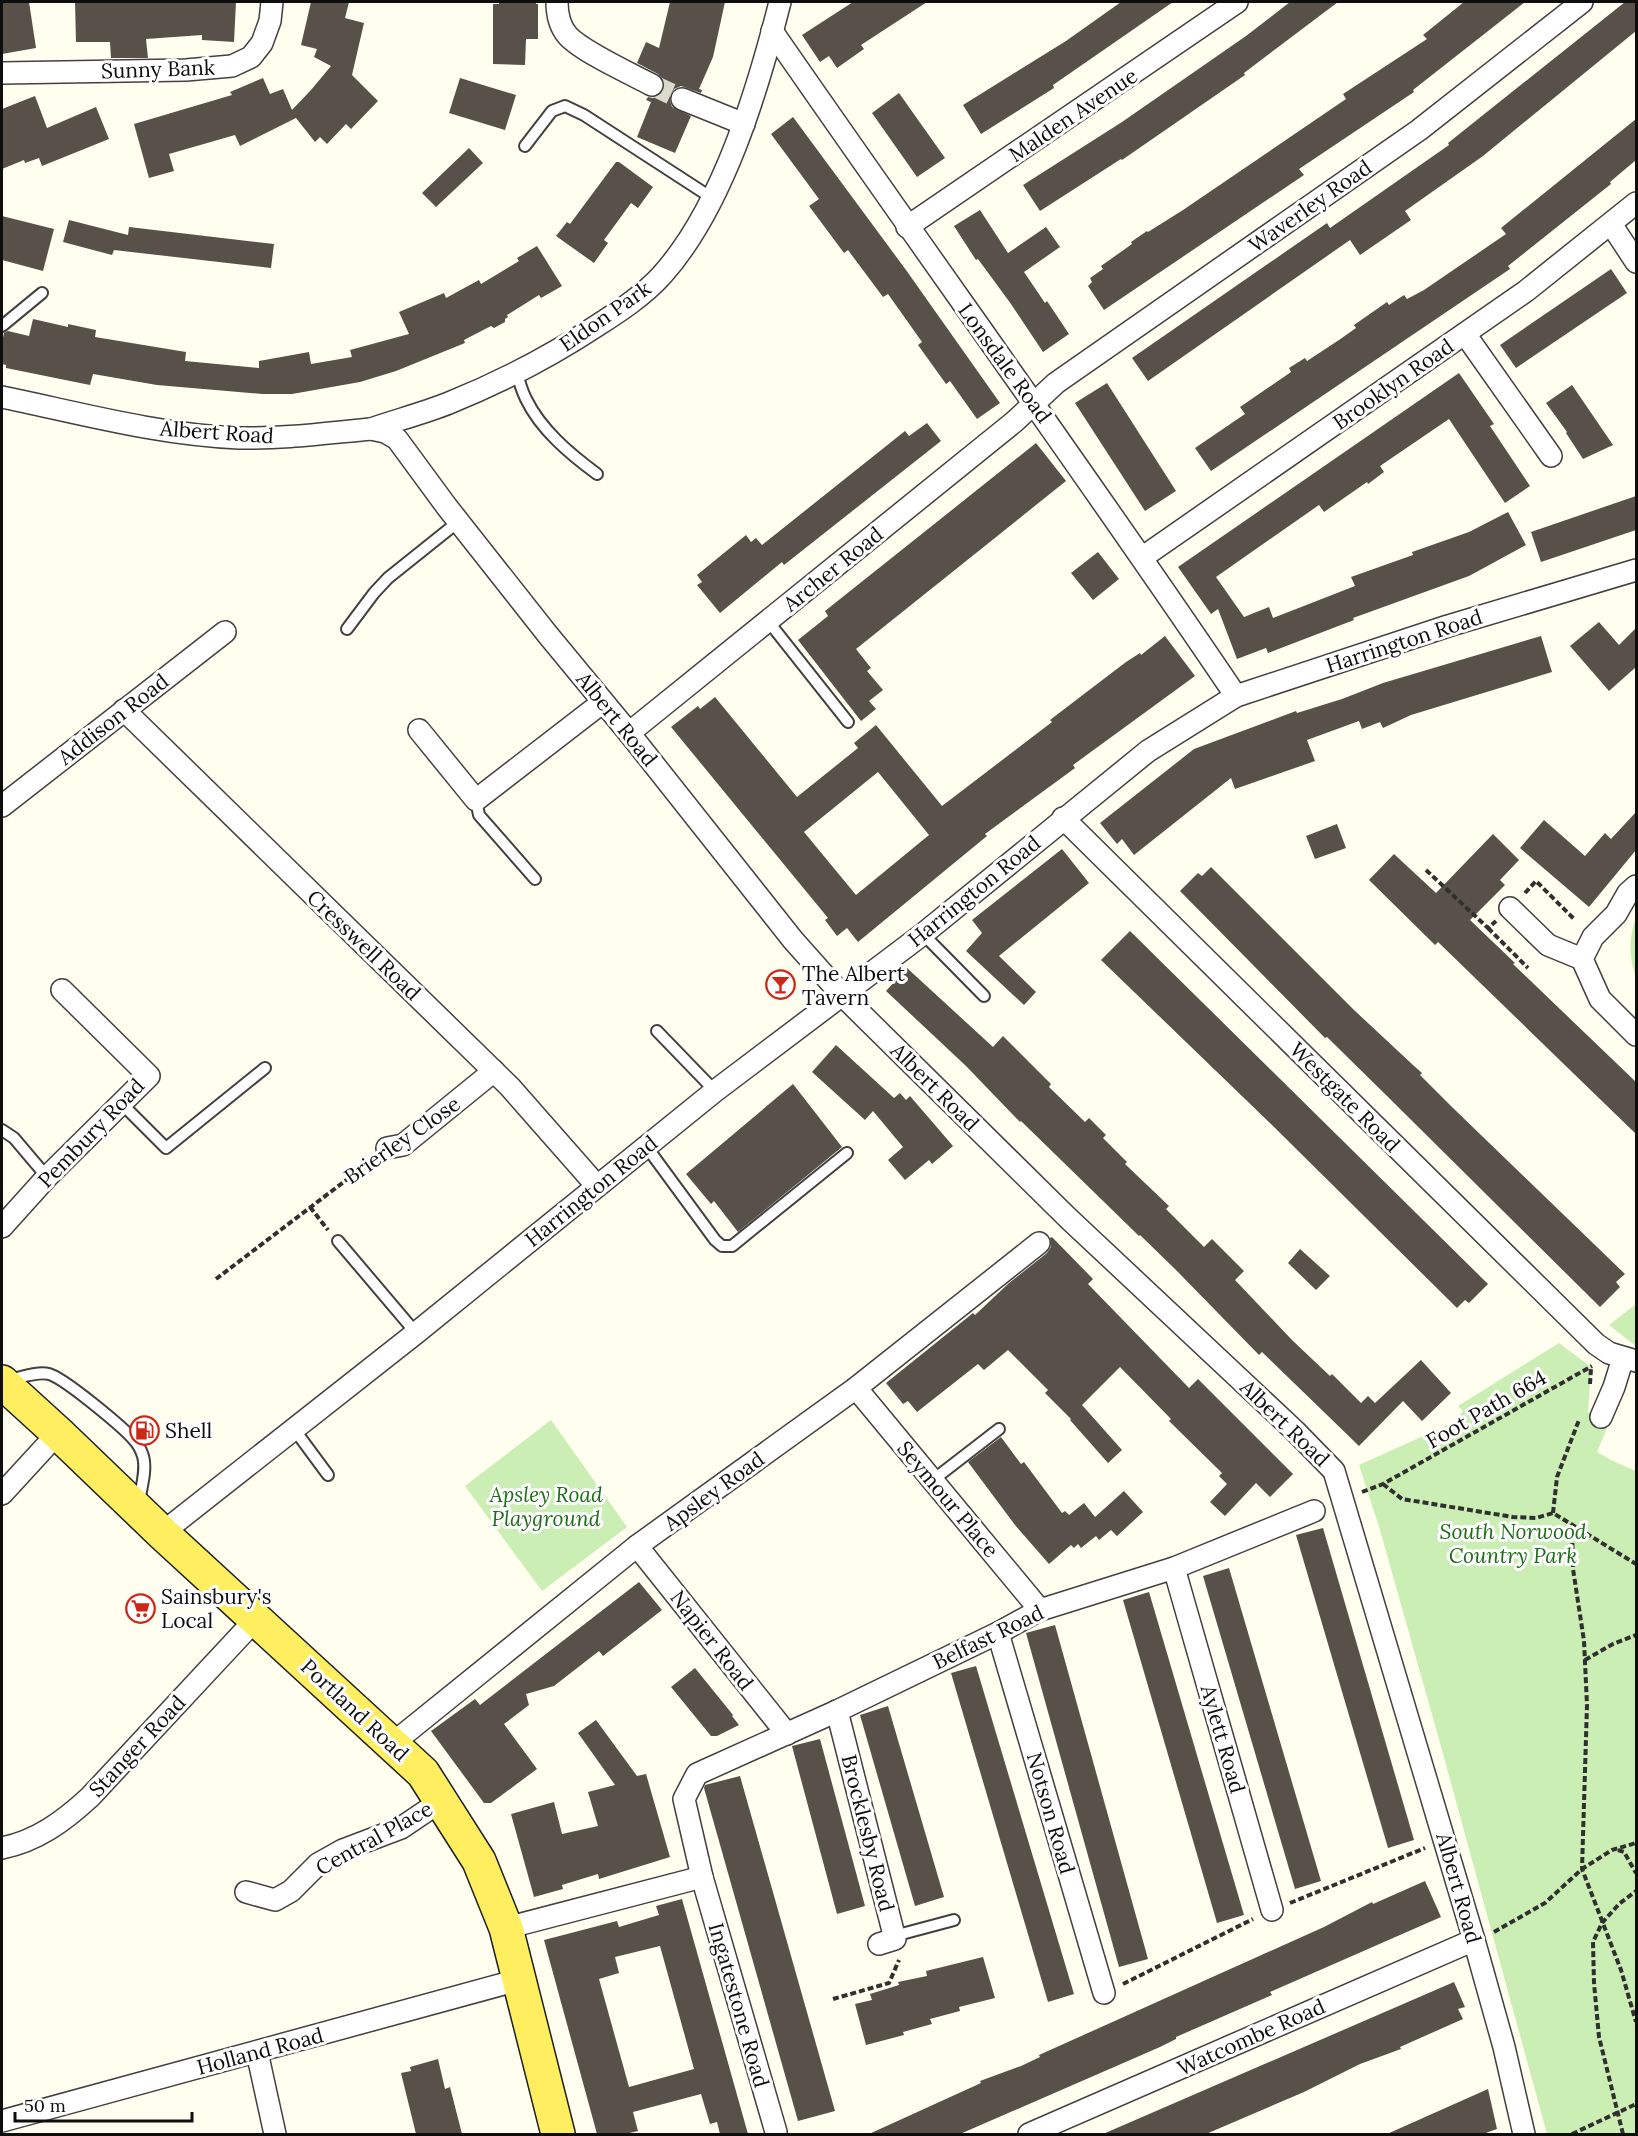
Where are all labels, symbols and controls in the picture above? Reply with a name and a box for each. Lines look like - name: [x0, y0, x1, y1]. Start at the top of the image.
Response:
- street label: Sunny Bank: [100, 53, 216, 84]
- street label: Malden Avenue: [1004, 62, 1142, 168]
- street label: Waverley Road: [1243, 154, 1377, 258]
- street label: Eldon Park: [554, 274, 657, 357]
- street label: Lonsdale Road: [952, 298, 1058, 428]
- street label: Brooklyn Road: [1327, 332, 1459, 436]
- street label: Albert Road: [158, 414, 275, 449]
- street label: Archer Road: [777, 521, 888, 618]
- street label: Harrington Road: [1322, 603, 1486, 679]
- street label: Albert Road: [570, 665, 663, 772]
- street label: Addison Road: [51, 667, 174, 771]
- street label: Harrington Road: [902, 829, 1046, 953]
- street label: Cresswell Road: [301, 884, 427, 1006]
- place label: The Albert Tavern: [802, 960, 906, 1011]
- bar icon: The Albert Tavern: [765, 969, 797, 1001]
- street label: Albert Road: [884, 1036, 985, 1137]
- street label: Westgate Road: [1284, 1036, 1406, 1158]
- street label: Pembury Road: [32, 1072, 150, 1194]
- street label: Brierley Close: [339, 1090, 465, 1190]
- street label: Harrington Road: [519, 1129, 663, 1253]
- street label: Foot Path 664: [1421, 1364, 1551, 1454]
- street label: Albert Road: [1234, 1373, 1335, 1472]
- fuel station icon: Shell: [128, 1414, 160, 1446]
- place label: Shell: [165, 1417, 212, 1444]
- street label: Seymour Place: [891, 1435, 1005, 1563]
- street label: Apsley Road: [658, 1445, 770, 1537]
- park label: Apsley Road Playground: [488, 1481, 603, 1532]
- park label: South Norwood Country Park: [1440, 1518, 1587, 1569]
- place label: Sainsbury's Local: [161, 1583, 272, 1634]
- street label: Napier Road: [664, 1584, 760, 1696]
- supermarket icon: Sainsbury's Local: [124, 1592, 156, 1624]
- street label: Belfast Road: [928, 1599, 1048, 1675]
- street label: Portland Road: [295, 1653, 415, 1767]
- street label: Aylett Road: [1194, 1681, 1251, 1796]
- street label: Stanger Road: [83, 1689, 191, 1803]
- street label: Notson Road: [1021, 1749, 1081, 1877]
- street label: Brocklesby Road: [835, 1752, 901, 1914]
- street label: Central Place: [311, 1795, 437, 1881]
- street label: Albert Road: [1430, 1828, 1488, 1947]
- street label: Ingatestone Road: [703, 1920, 775, 2090]
- street label: Watcombe Road: [1173, 1992, 1329, 2082]
- street label: Holland Road: [194, 2021, 326, 2081]
- scale bar: [15, 2085, 192, 2123]
- text: 50 m: [24, 2094, 66, 2117]

